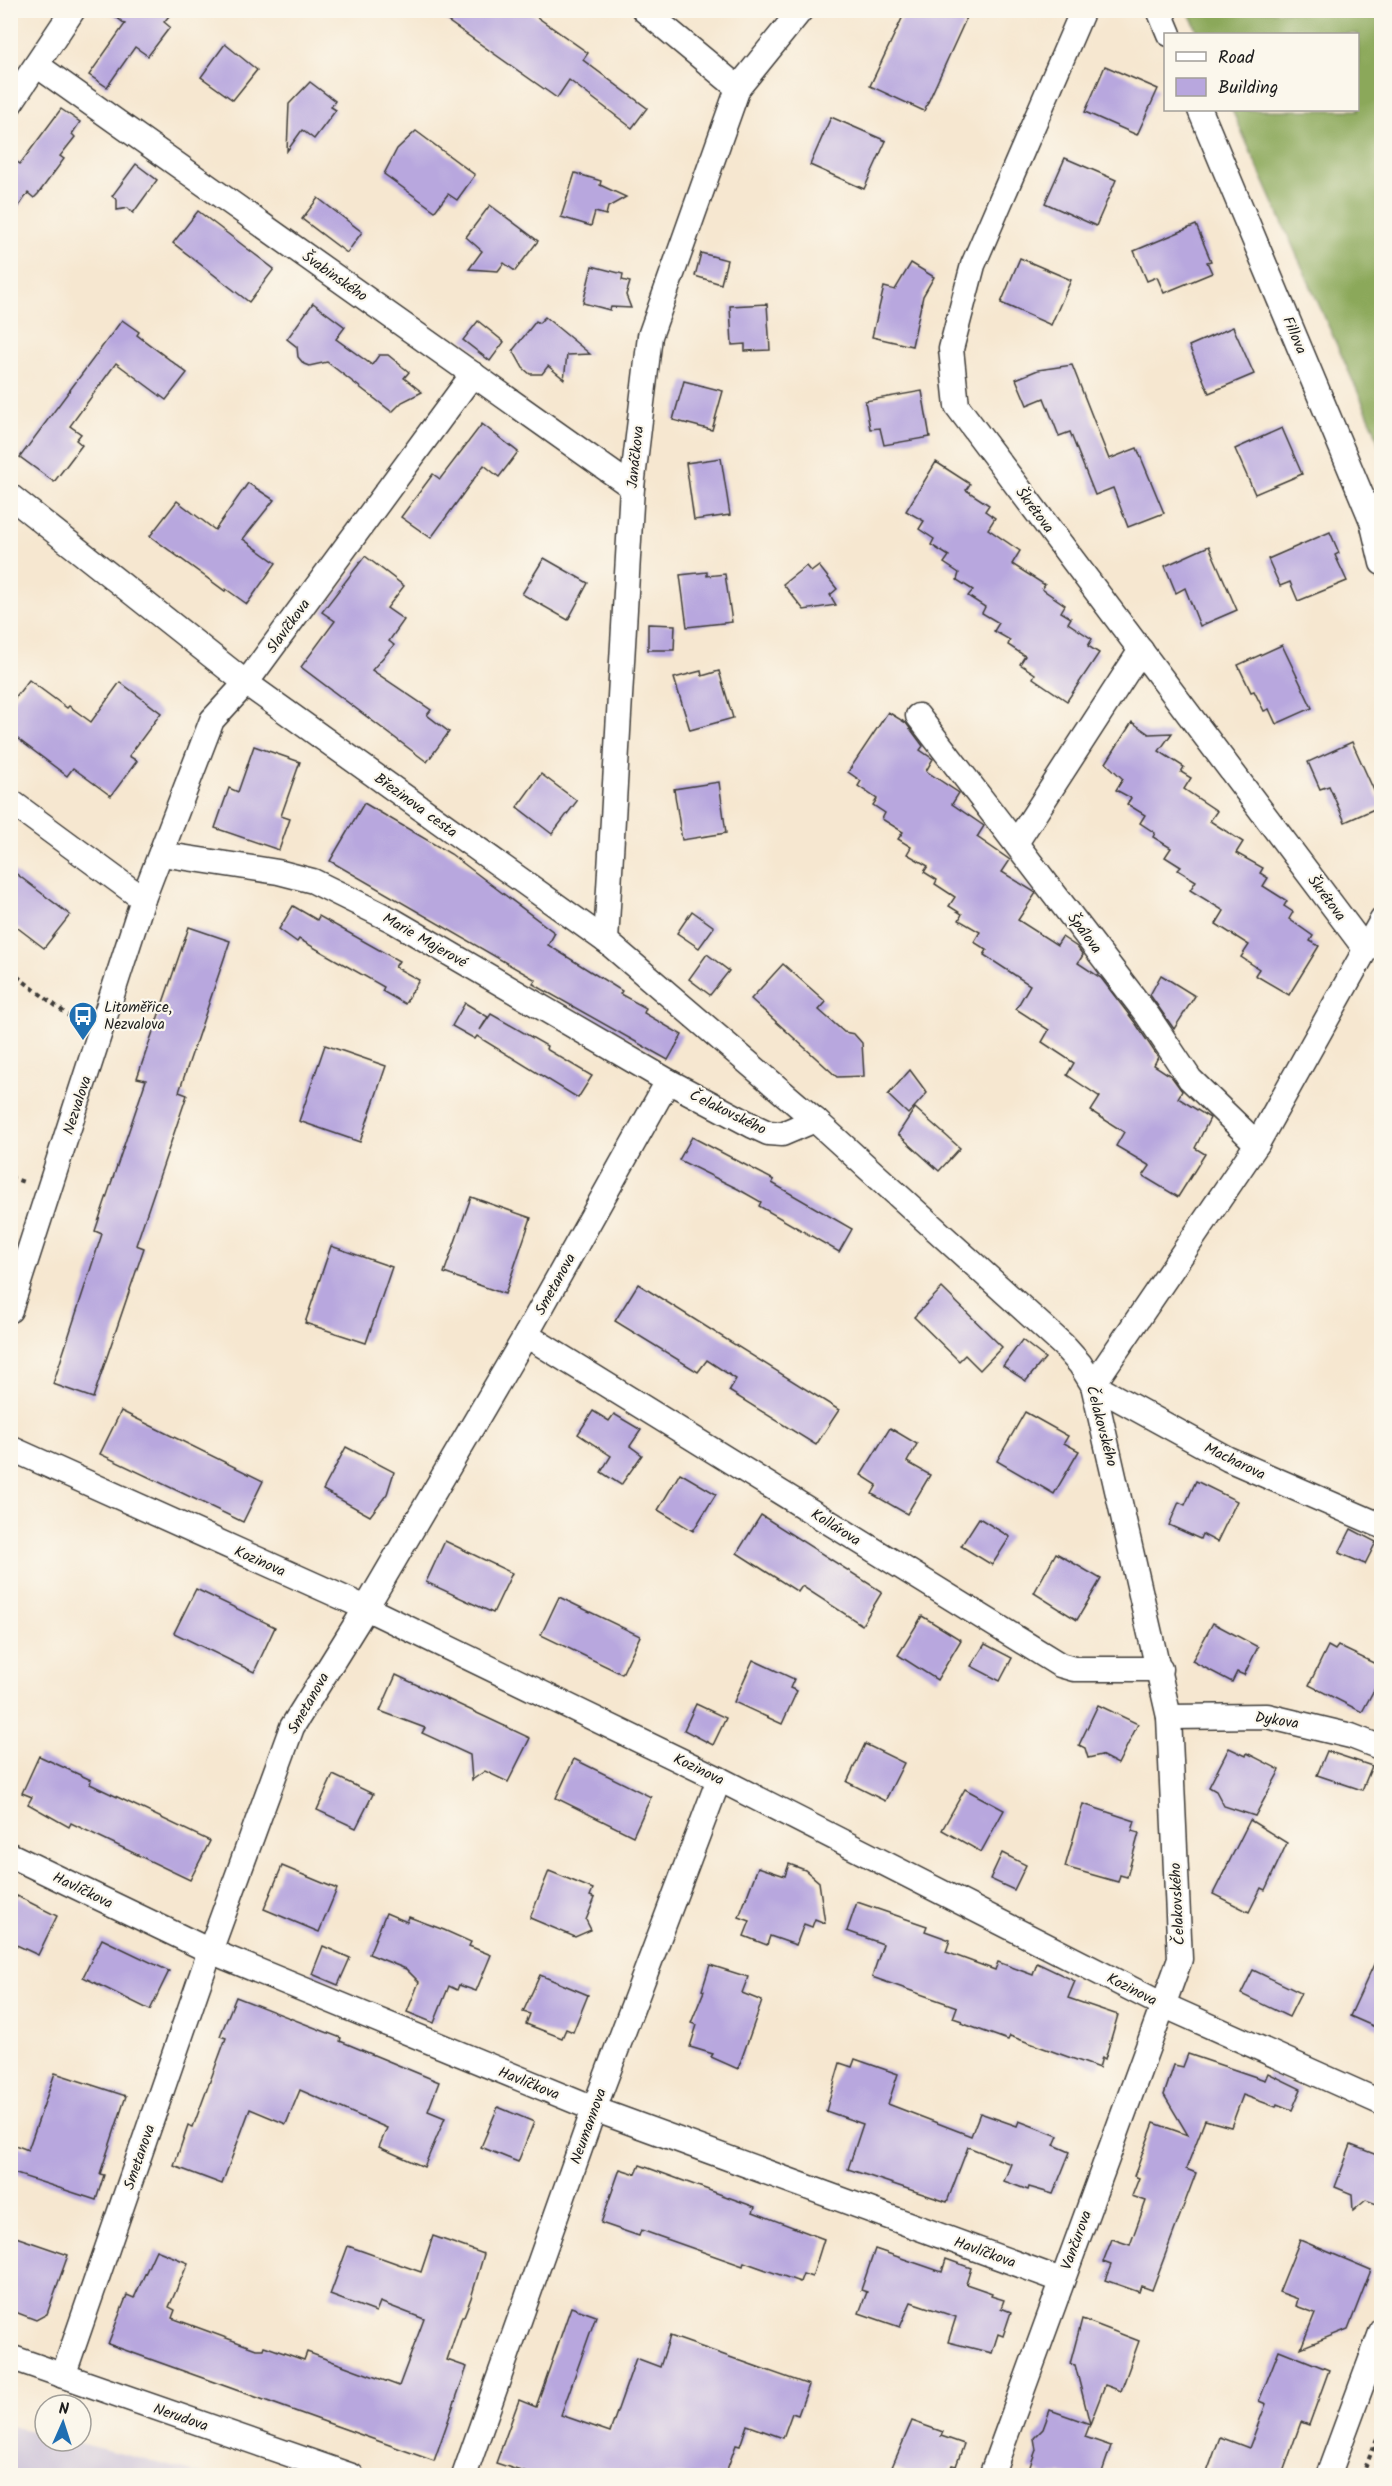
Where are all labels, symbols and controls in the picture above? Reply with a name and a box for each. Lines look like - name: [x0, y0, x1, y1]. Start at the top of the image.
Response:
- legend: [1164, 33, 1359, 111]
- text: Road: [1218, 44, 1255, 73]
- text: Building: [1218, 74, 1278, 103]
- street label: Švabinského: [297, 245, 372, 308]
- street label: Fillova: [1275, 313, 1313, 358]
- street label: Janáčkova: [621, 425, 651, 490]
- street label: Škrétova: [1009, 482, 1060, 539]
- street label: Slavíčkova: [261, 594, 317, 659]
- street label: Březinova cesta: [369, 767, 462, 844]
- street label: Škrétova: [1301, 870, 1352, 927]
- street label: Marie Majerové: [378, 907, 473, 976]
- street label: Špálova: [1061, 908, 1108, 959]
- place label: Litoměřice, Nezvalova: [104, 996, 172, 1037]
- bus stop icon: Litoměřice, Nezvalova: [67, 1000, 99, 1042]
- street label: Nezvalova: [57, 1073, 99, 1138]
- street label: Čelakovského: [685, 1084, 770, 1142]
- street label: Smetanova: [529, 1249, 583, 1320]
- street label: Čelakovského: [1079, 1383, 1123, 1470]
- street label: Macharova: [1200, 1437, 1269, 1487]
- street label: Kollárova: [806, 1503, 865, 1553]
- street label: Kozinova: [230, 1540, 289, 1584]
- street label: Smetanova: [282, 1668, 336, 1739]
- street label: Dykova: [1253, 1706, 1300, 1736]
- street label: Kozinova: [669, 1747, 728, 1793]
- street label: Čelakovského: [1164, 1862, 1192, 1946]
- street label: Havlíčkova: [48, 1866, 117, 1916]
- street label: Kozinova: [1102, 1967, 1161, 2013]
- street label: Havlíčkova: [494, 2061, 563, 2107]
- street label: Neumannova: [564, 2085, 614, 2168]
- street label: Smetanova: [118, 2121, 162, 2193]
- street label: Vančurova: [1055, 2207, 1099, 2274]
- street label: Havlíčkova: [950, 2231, 1019, 2275]
- north arrow: [33, 2393, 93, 2453]
- text: N: [58, 2397, 69, 2422]
- street label: Nerudova: [150, 2397, 211, 2439]

